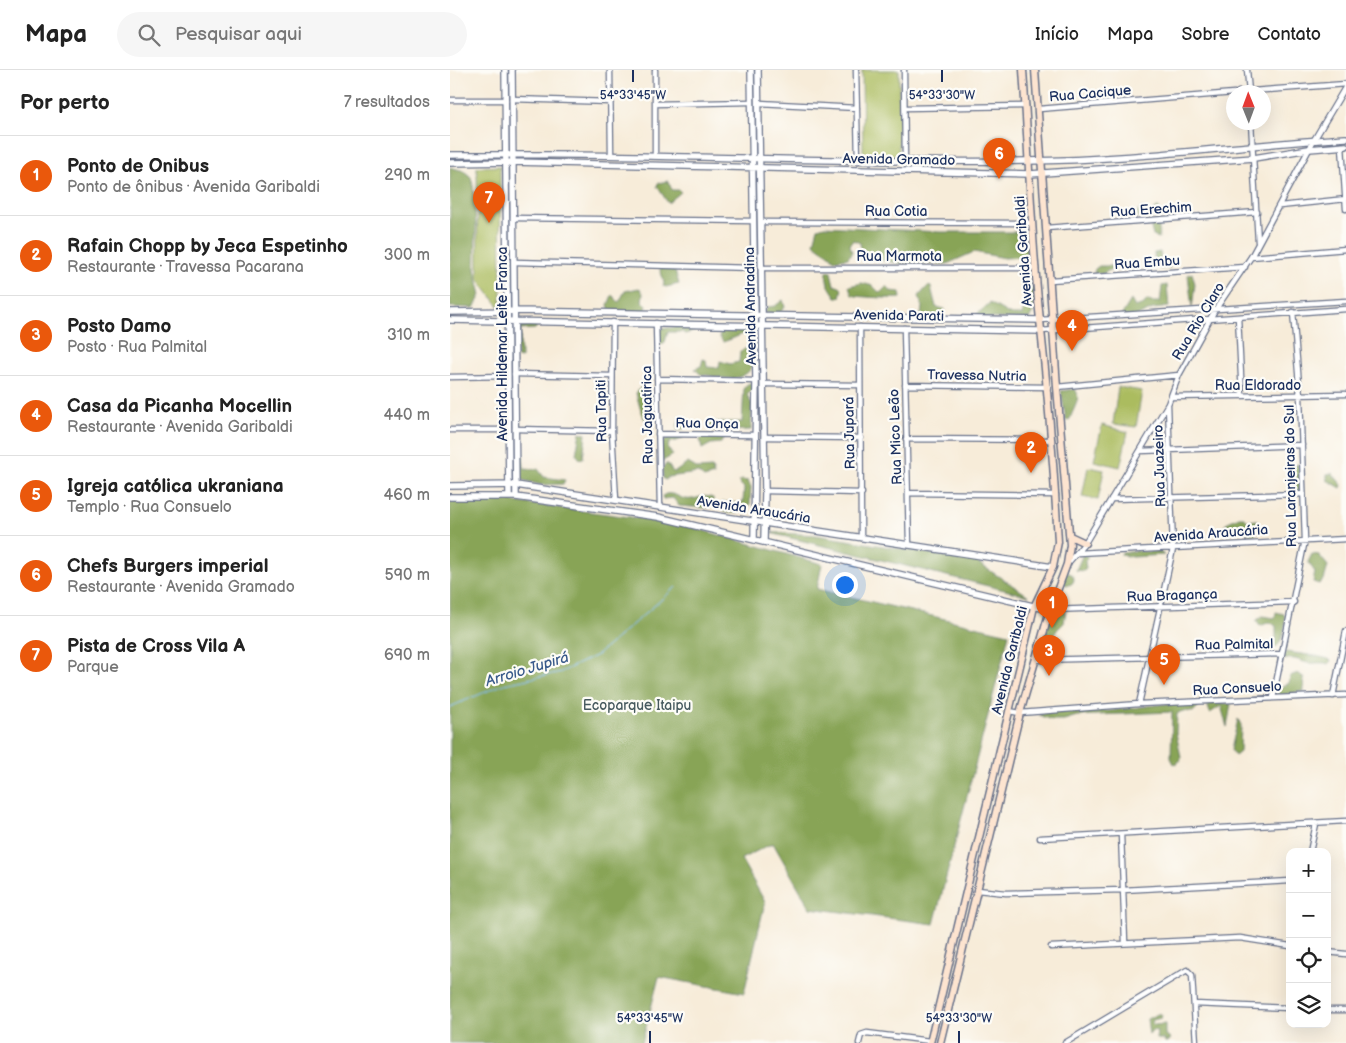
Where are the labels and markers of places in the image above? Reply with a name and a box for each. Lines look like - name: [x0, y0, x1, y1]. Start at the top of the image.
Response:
- pin: 6: [983, 138, 1015, 179]
- pin: 7: [473, 182, 505, 223]
- pin: 4: [1056, 310, 1088, 351]
- pin: 2: [1015, 432, 1047, 473]
- pin: 1: [1036, 587, 1068, 628]
- pin: 3: [1033, 635, 1065, 676]
- pin: 5: [1148, 644, 1180, 685]

